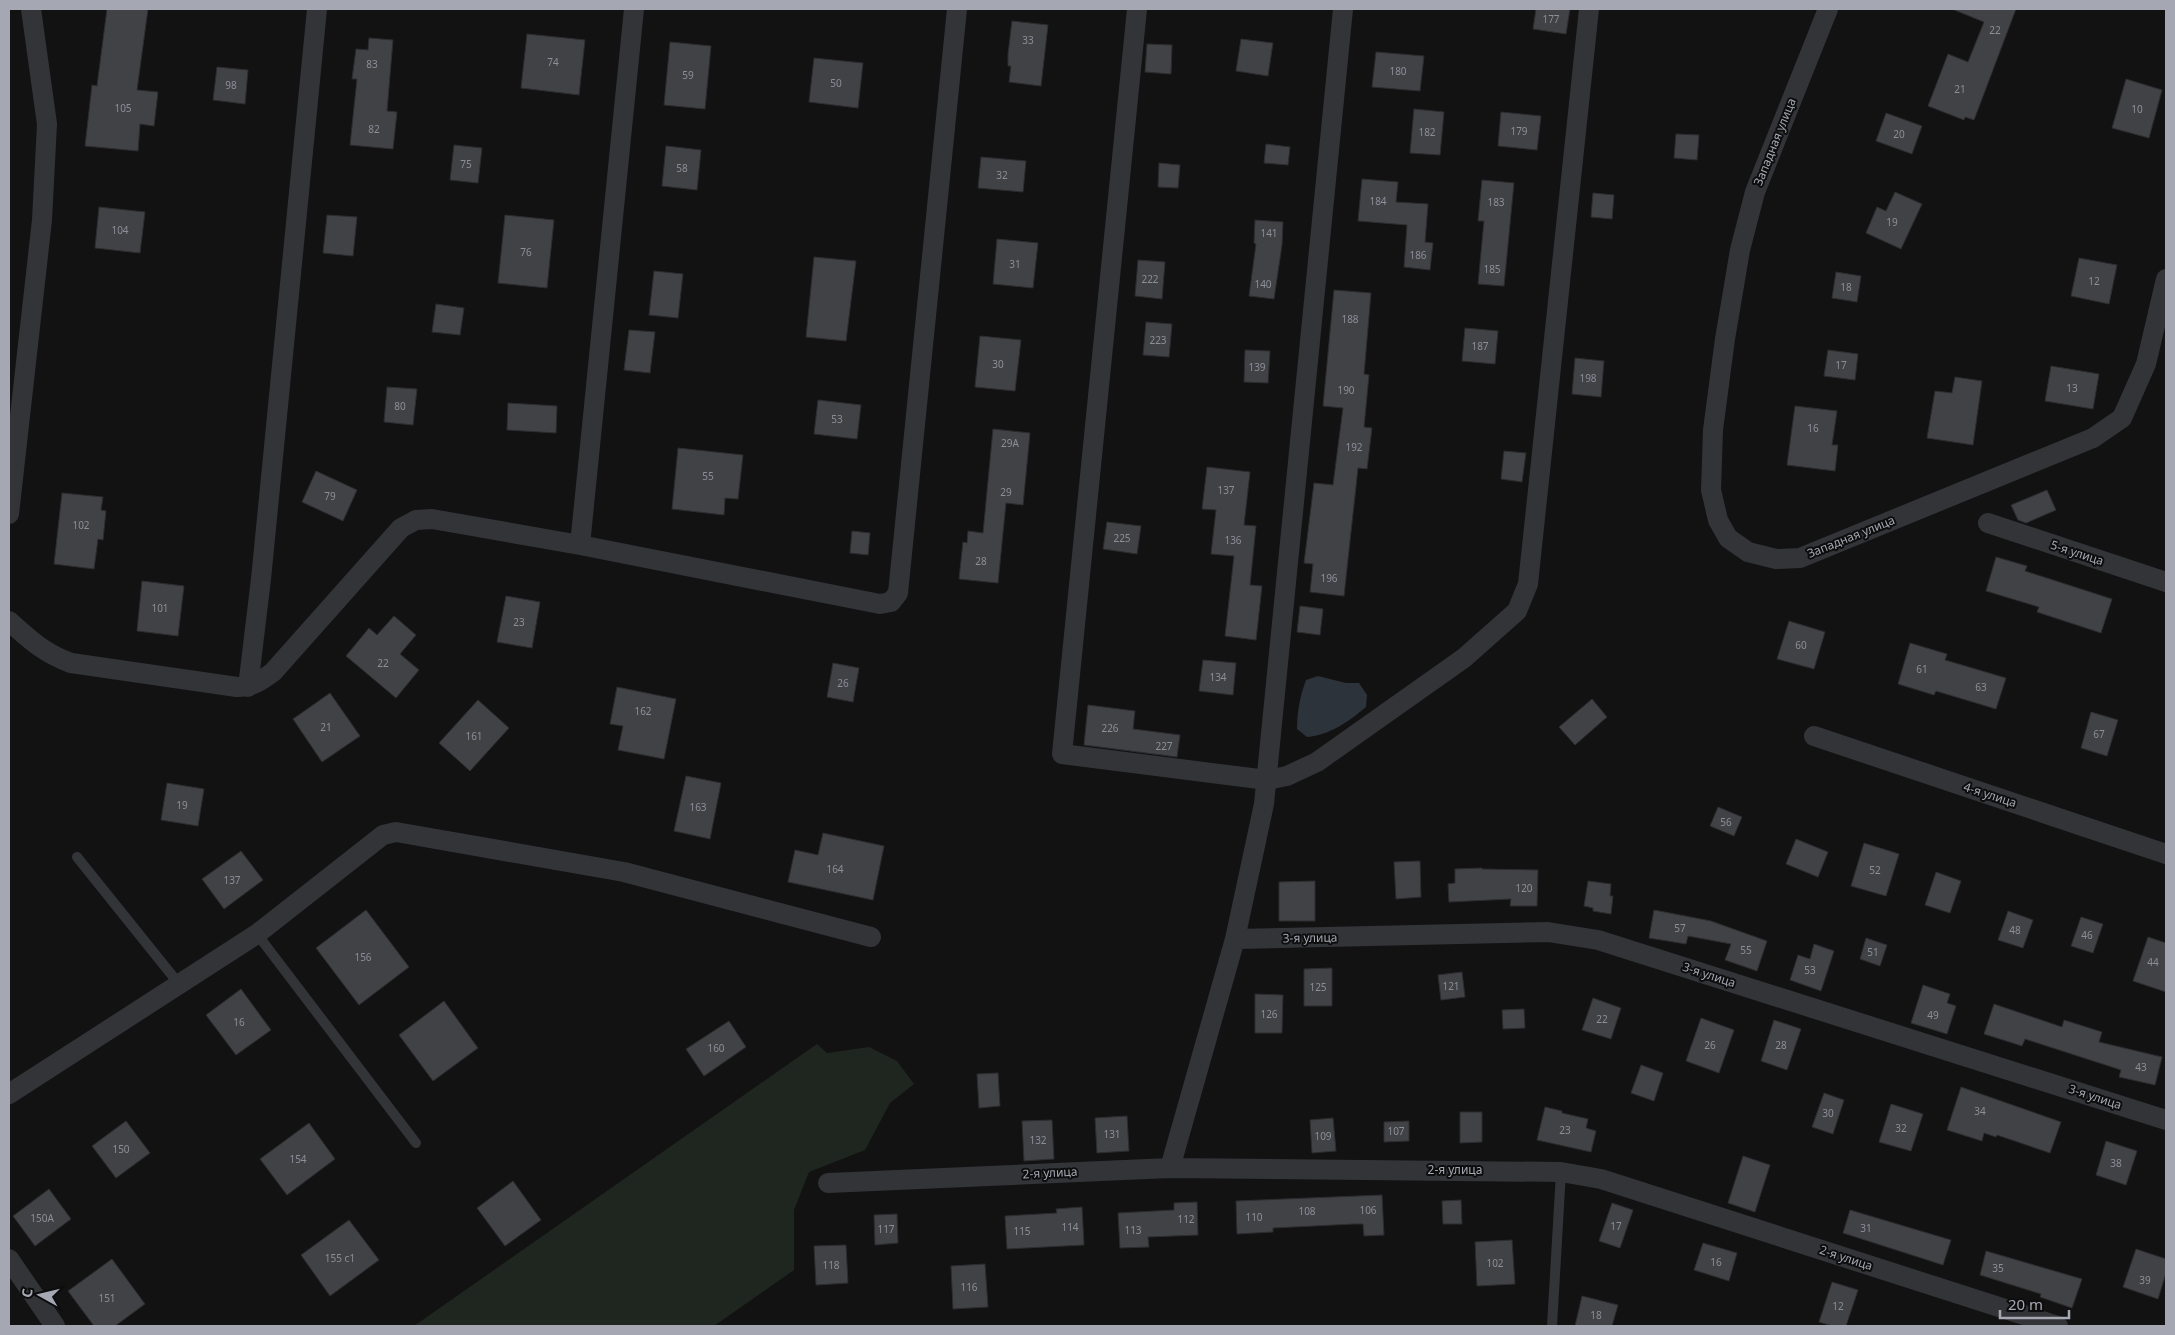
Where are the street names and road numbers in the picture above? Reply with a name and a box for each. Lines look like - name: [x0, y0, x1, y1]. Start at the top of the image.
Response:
- street label: Западная улица: [1749, 96, 1800, 188]
- street label: Западная улица: [1805, 511, 1897, 562]
- street label: 5-я улица: [2048, 536, 2106, 569]
- street label: 4-я улица: [1961, 778, 2019, 811]
- street label: 3-я улица: [1282, 929, 1338, 946]
- street label: 3-я улица: [1680, 958, 1738, 991]
- street label: 3-я улица: [2066, 1080, 2124, 1113]
- street label: 2-я улица: [1428, 1161, 1482, 1178]
- street label: 2-я улица: [1022, 1163, 1078, 1182]
- street label: 2-я улица: [1817, 1241, 1875, 1274]

